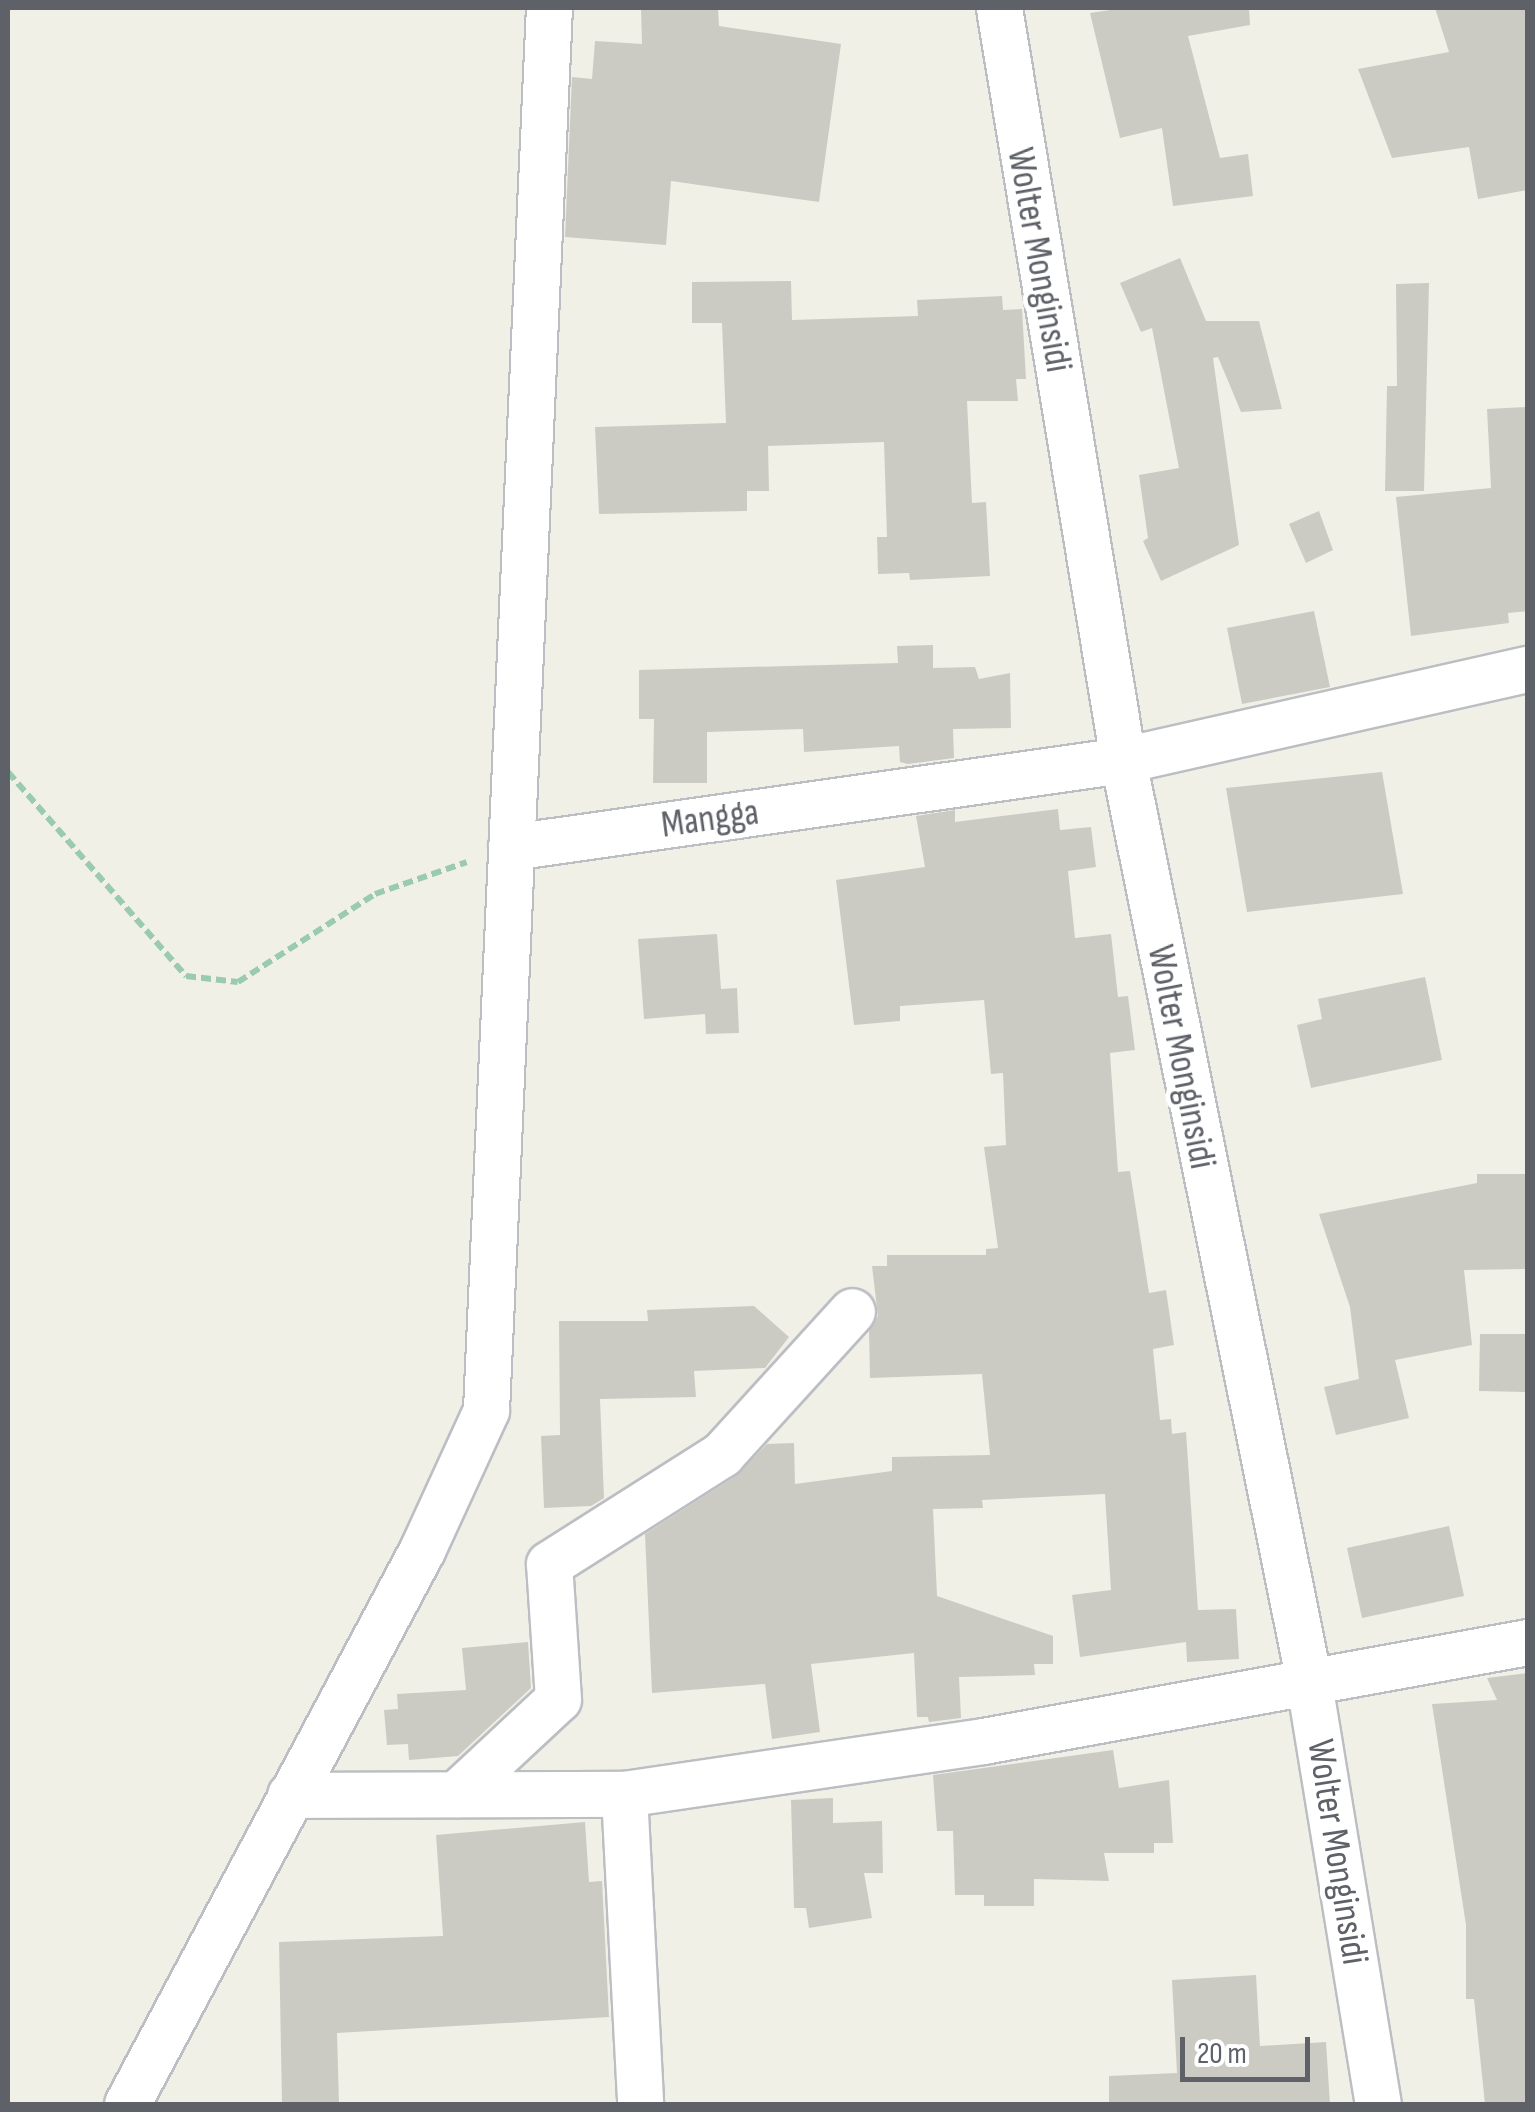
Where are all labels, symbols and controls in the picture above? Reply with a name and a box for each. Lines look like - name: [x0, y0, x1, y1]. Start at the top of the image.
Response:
- street label: Wolter Monginsidi: [997, 144, 1081, 376]
- street label: Mangga: [658, 790, 762, 848]
- street label: Wolter Monginsidi: [1137, 941, 1225, 1173]
- street label: Wolter Monginsidi: [1297, 1736, 1377, 1968]
- scale bar: [1185, 2017, 1315, 2079]
- text: 20 m: [1197, 2036, 1247, 2072]

